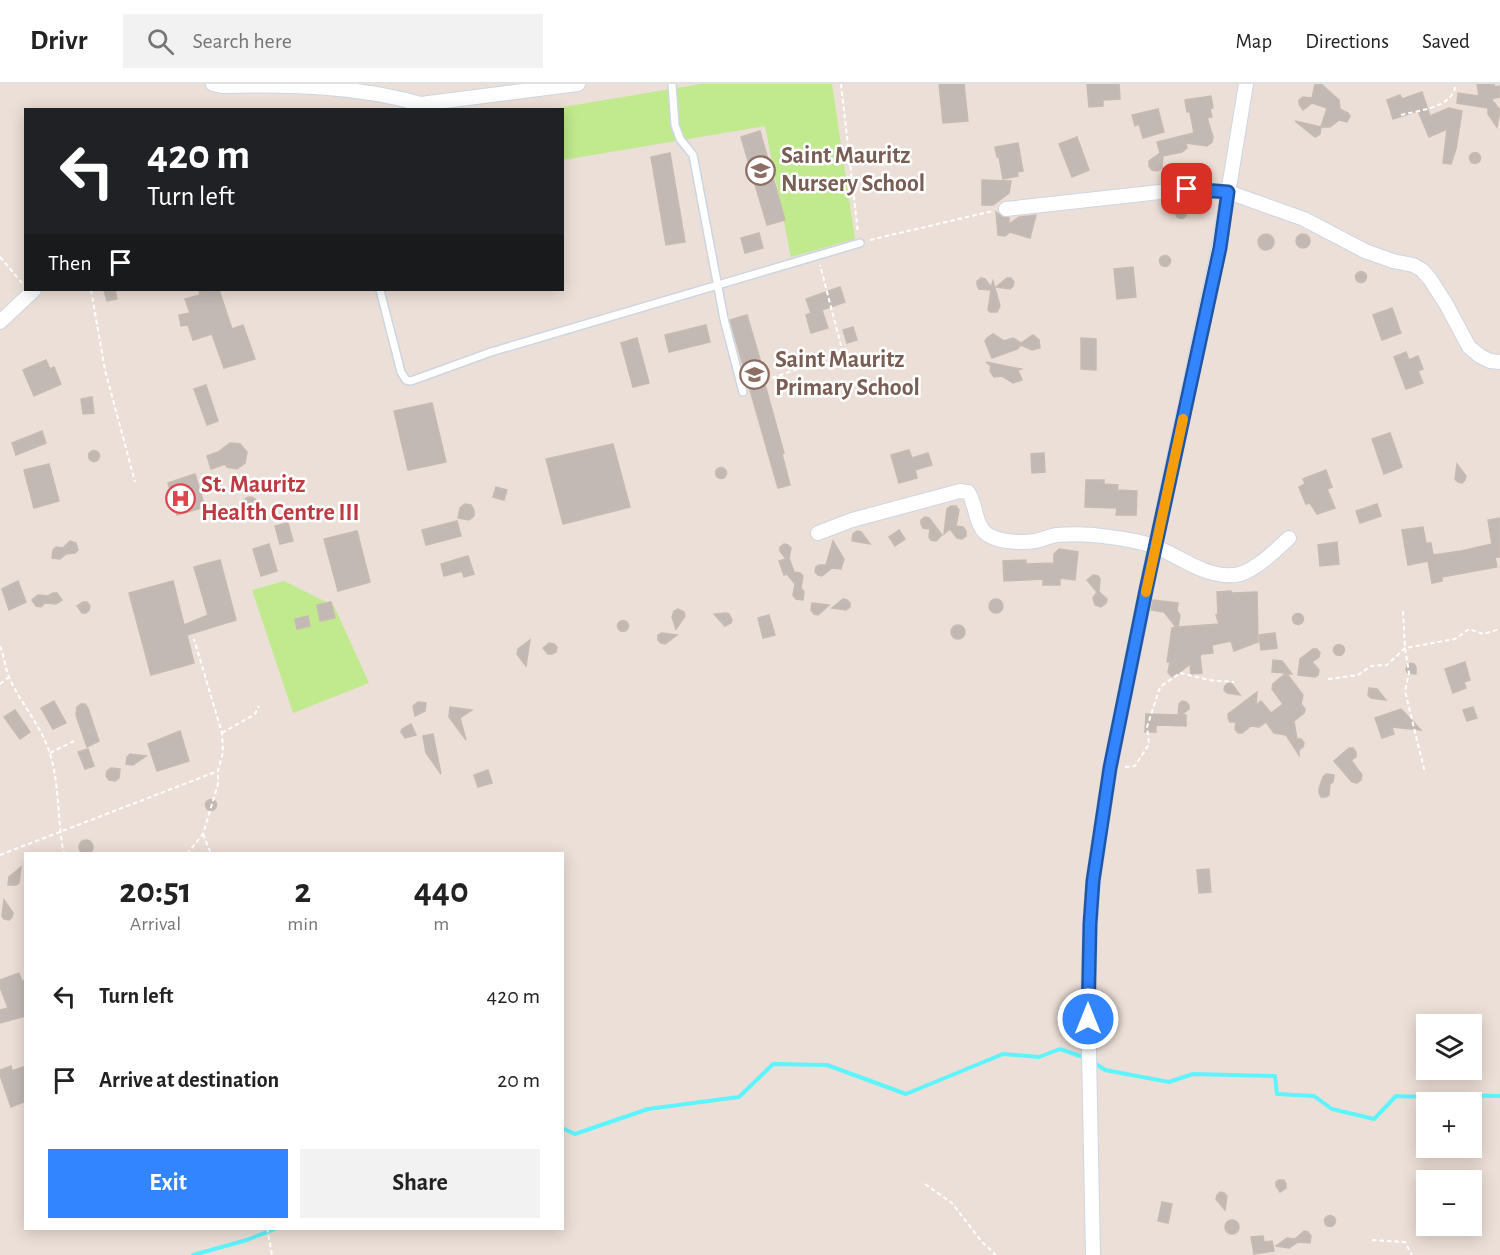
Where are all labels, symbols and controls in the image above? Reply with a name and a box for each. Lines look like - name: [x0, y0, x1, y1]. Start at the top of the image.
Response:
- search box: [123, 14, 543, 68]
- icon: search: [144, 25, 177, 58]
- text: Drivr: [30, 27, 87, 55]
- text: Search here: [192, 30, 292, 52]
- text: Map: [1236, 31, 1272, 52]
- text: Directions: [1305, 31, 1389, 52]
- text: Saved: [1422, 31, 1470, 52]
- icon: left: [48, 132, 126, 210]
- text: 420 m: [147, 134, 250, 176]
- place label: Saint Mauritz Nursery School: [781, 144, 925, 196]
- school or university icon: Saint Mauritz Nursery School: [744, 154, 776, 186]
- pin: [1161, 163, 1212, 214]
- icon: arrive: [1170, 172, 1203, 205]
- text: Turn left: [147, 183, 235, 210]
- icon: arrive: [104, 246, 137, 279]
- text: Then: [48, 252, 92, 274]
- place label: Saint Mauritz Primary School: [775, 348, 920, 400]
- school or university icon: Saint Mauritz Primary School: [738, 358, 770, 390]
- place label: St. Mauritz Health Centre III: [201, 473, 360, 525]
- hospital icon: St. Mauritz Health Centre III: [164, 483, 196, 515]
- text: 20:51: [119, 873, 192, 909]
- text: 2: [294, 873, 311, 909]
- text: 440: [414, 873, 469, 909]
- text: Arrival: [130, 914, 181, 934]
- text: min: [287, 914, 318, 934]
- text: m: [433, 914, 449, 934]
- icon: left: [48, 980, 81, 1013]
- text: Turn left: [99, 985, 173, 1007]
- text: 420 m: [487, 985, 540, 1007]
- position arrow: [1056, 987, 1120, 1051]
- map controls: [1416, 1014, 1482, 1236]
- button: layers: [1416, 1014, 1482, 1080]
- icon: arrive: [48, 1064, 81, 1097]
- text: Arrive at destination: [99, 1069, 279, 1091]
- text: 20 m: [497, 1069, 540, 1091]
- button: +: [1416, 1092, 1482, 1158]
- button: Exit: [48, 1149, 288, 1218]
- button: Share: [300, 1149, 540, 1218]
- button: −: [1416, 1170, 1482, 1236]

